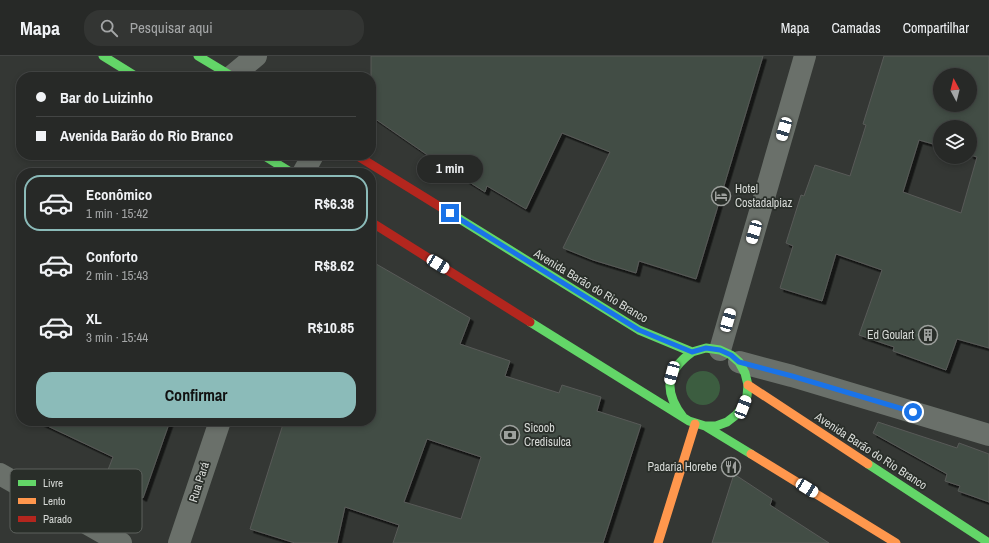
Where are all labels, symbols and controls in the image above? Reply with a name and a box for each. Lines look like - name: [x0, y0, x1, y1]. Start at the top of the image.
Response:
- search box: [84, 10, 364, 46]
- text: Mapa: [20, 15, 60, 41]
- icon: search: [98, 17, 120, 39]
- text: Pesquisar aqui: [130, 17, 213, 38]
- text: Mapa: [781, 19, 810, 37]
- text: Camadas: [832, 19, 881, 37]
- text: Compartilhar: [903, 19, 969, 37]
- north arrow: [933, 68, 977, 112]
- map controls: [933, 68, 977, 164]
- text: Bar do Luizinho: [60, 87, 153, 108]
- car: [775, 116, 793, 142]
- button: layers: [933, 120, 977, 164]
- text: Avenida Barão do Rio Branco: [60, 125, 233, 146]
- callout: 1 min: [417, 155, 483, 183]
- text: 1 min: [436, 160, 464, 177]
- place label: Hotel Costadalpiaz: [735, 181, 793, 211]
- text: Econômico: [86, 184, 152, 205]
- icon: car: [38, 185, 74, 221]
- hotel icon: Hotel Costadalpiaz: [710, 185, 732, 207]
- text: R$6.38: [314, 193, 354, 214]
- route end: [441, 204, 459, 222]
- text: 1 min · 15:42: [86, 205, 148, 222]
- car: [745, 219, 763, 245]
- street label: Avenida Barão do Rio Branco: [530, 245, 651, 326]
- text: Conforto: [86, 246, 138, 267]
- icon: car: [38, 247, 74, 283]
- car: [425, 253, 451, 275]
- text: R$8.62: [314, 255, 354, 276]
- text: 2 min · 15:43: [86, 267, 148, 284]
- car: [719, 307, 737, 333]
- text: XL: [86, 308, 102, 329]
- icon: car: [38, 309, 74, 345]
- text: R$10.85: [307, 317, 354, 338]
- building icon: Ed Goulart: [917, 324, 939, 346]
- place label: Ed Goulart: [867, 327, 914, 343]
- text: 3 min · 15:44: [86, 329, 148, 346]
- car: [663, 360, 681, 386]
- button: Confirmar: [36, 372, 356, 418]
- car: [733, 394, 753, 420]
- route start: [904, 403, 922, 421]
- street label: Avenida Barão do Rio Branco: [811, 408, 930, 493]
- place label: Sicoob Credisulca: [524, 420, 572, 450]
- bank icon: Sicoob Credisulca: [499, 424, 521, 446]
- restaurant icon: Padaria Horebe: [720, 456, 742, 478]
- street label: Rua Pará: [185, 459, 213, 504]
- place label: Padaria Horebe: [648, 459, 717, 475]
- legend: [10, 469, 142, 533]
- text: Livre: [43, 476, 63, 490]
- car: [794, 477, 820, 499]
- text: Lento: [43, 494, 66, 508]
- text: Parado: [43, 512, 72, 526]

